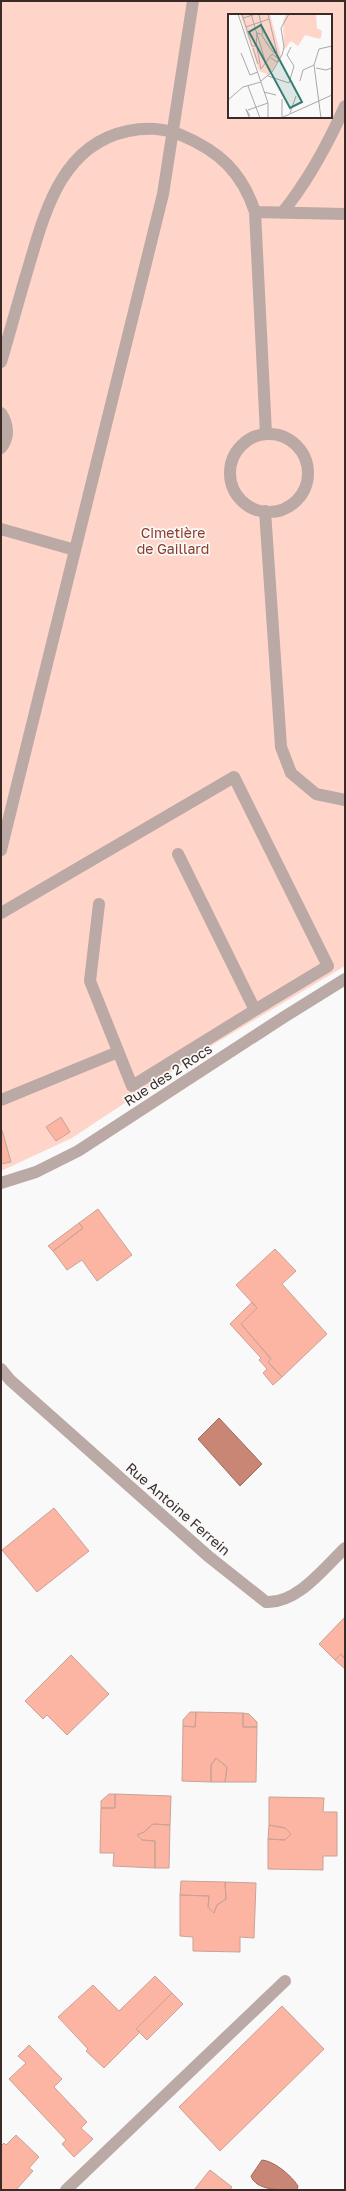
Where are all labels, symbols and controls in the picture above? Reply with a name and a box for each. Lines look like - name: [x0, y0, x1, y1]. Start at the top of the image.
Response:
- inset map: [228, 14, 332, 118]
- park label: Cimetière de Gaillard: [137, 524, 209, 557]
- street label: Rue des 2 Rocs: [121, 1040, 215, 1109]
- street label: Rue Antoine Ferrein: [123, 1459, 234, 1559]

